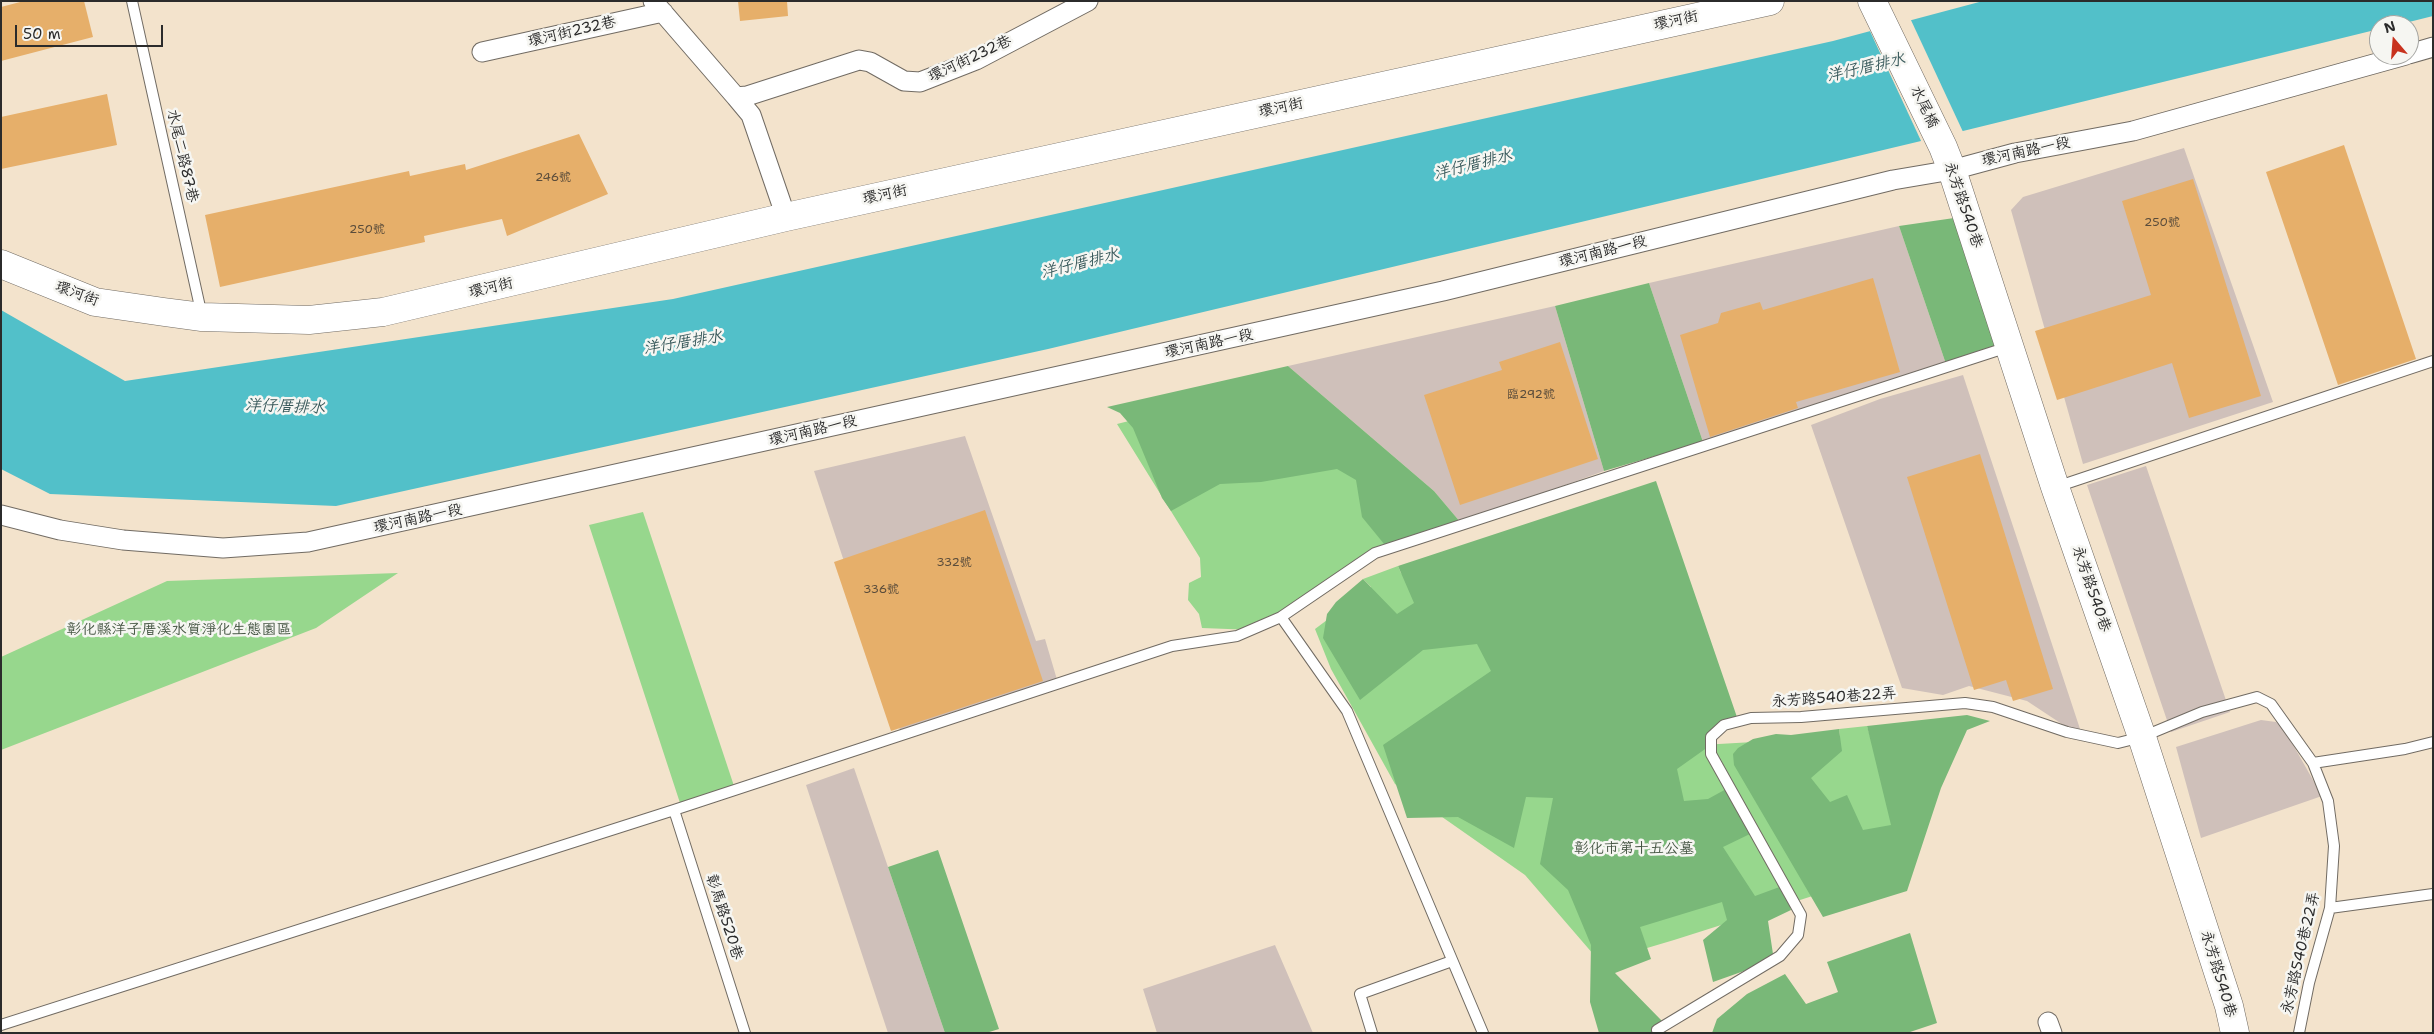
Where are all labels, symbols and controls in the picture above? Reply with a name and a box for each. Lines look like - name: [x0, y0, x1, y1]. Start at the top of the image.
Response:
- street label: 環河街: [1652, 8, 1700, 34]
- street label: 環河街232巷: [526, 13, 618, 51]
- scale bar: [18, 15, 165, 47]
- north arrow: [2369, 15, 2419, 65]
- text: N: [2382, 16, 2398, 37]
- text: 50 m: [23, 24, 61, 44]
- street label: 環河街232巷: [926, 32, 1014, 86]
- water label: 洋仔厝排水: [1825, 50, 1907, 86]
- street label: 水尾橋: [1906, 83, 1942, 131]
- street label: 環河街: [1257, 95, 1305, 121]
- street label: 水尾二路87巷: [163, 108, 201, 204]
- street label: 環河南路一段: [1980, 134, 2072, 170]
- water label: 洋仔厝排水: [1432, 146, 1514, 184]
- street label: 永芳路540巷: [1940, 160, 1986, 250]
- house number: 246號: [535, 171, 571, 185]
- street label: 環河街: [861, 182, 909, 208]
- house number: 250號: [2144, 216, 2180, 230]
- house number: 250號: [349, 223, 385, 237]
- street label: 環河南路一段: [1557, 232, 1649, 272]
- water label: 洋仔厝排水: [1039, 245, 1121, 283]
- street label: 環河街: [467, 274, 515, 302]
- street label: 環河街: [53, 278, 101, 310]
- street label: 環河南路一段: [1163, 326, 1255, 362]
- water label: 洋仔厝排水: [642, 327, 724, 359]
- house number: 臨292號: [1507, 388, 1555, 402]
- water label: 洋仔厝排水: [245, 396, 325, 418]
- street label: 環河南路一段: [767, 412, 859, 450]
- street label: 環河南路一段: [372, 501, 464, 537]
- street label: 永芳路540巷: [2068, 544, 2114, 634]
- house number: 332號: [936, 556, 972, 570]
- house number: 336號: [863, 583, 899, 597]
- park label: 彰化縣洋子厝溪水質淨化生態園區: [67, 621, 291, 639]
- street label: 永芳路540巷22弄: [1771, 685, 1897, 711]
- park label: 彰化市第十五公墓: [1574, 840, 1694, 858]
- street label: 彰馬路520巷: [702, 872, 746, 962]
- street label: 永芳路540巷22弄: [2278, 890, 2324, 1016]
- street label: 永芳路540巷: [2196, 928, 2240, 1020]

